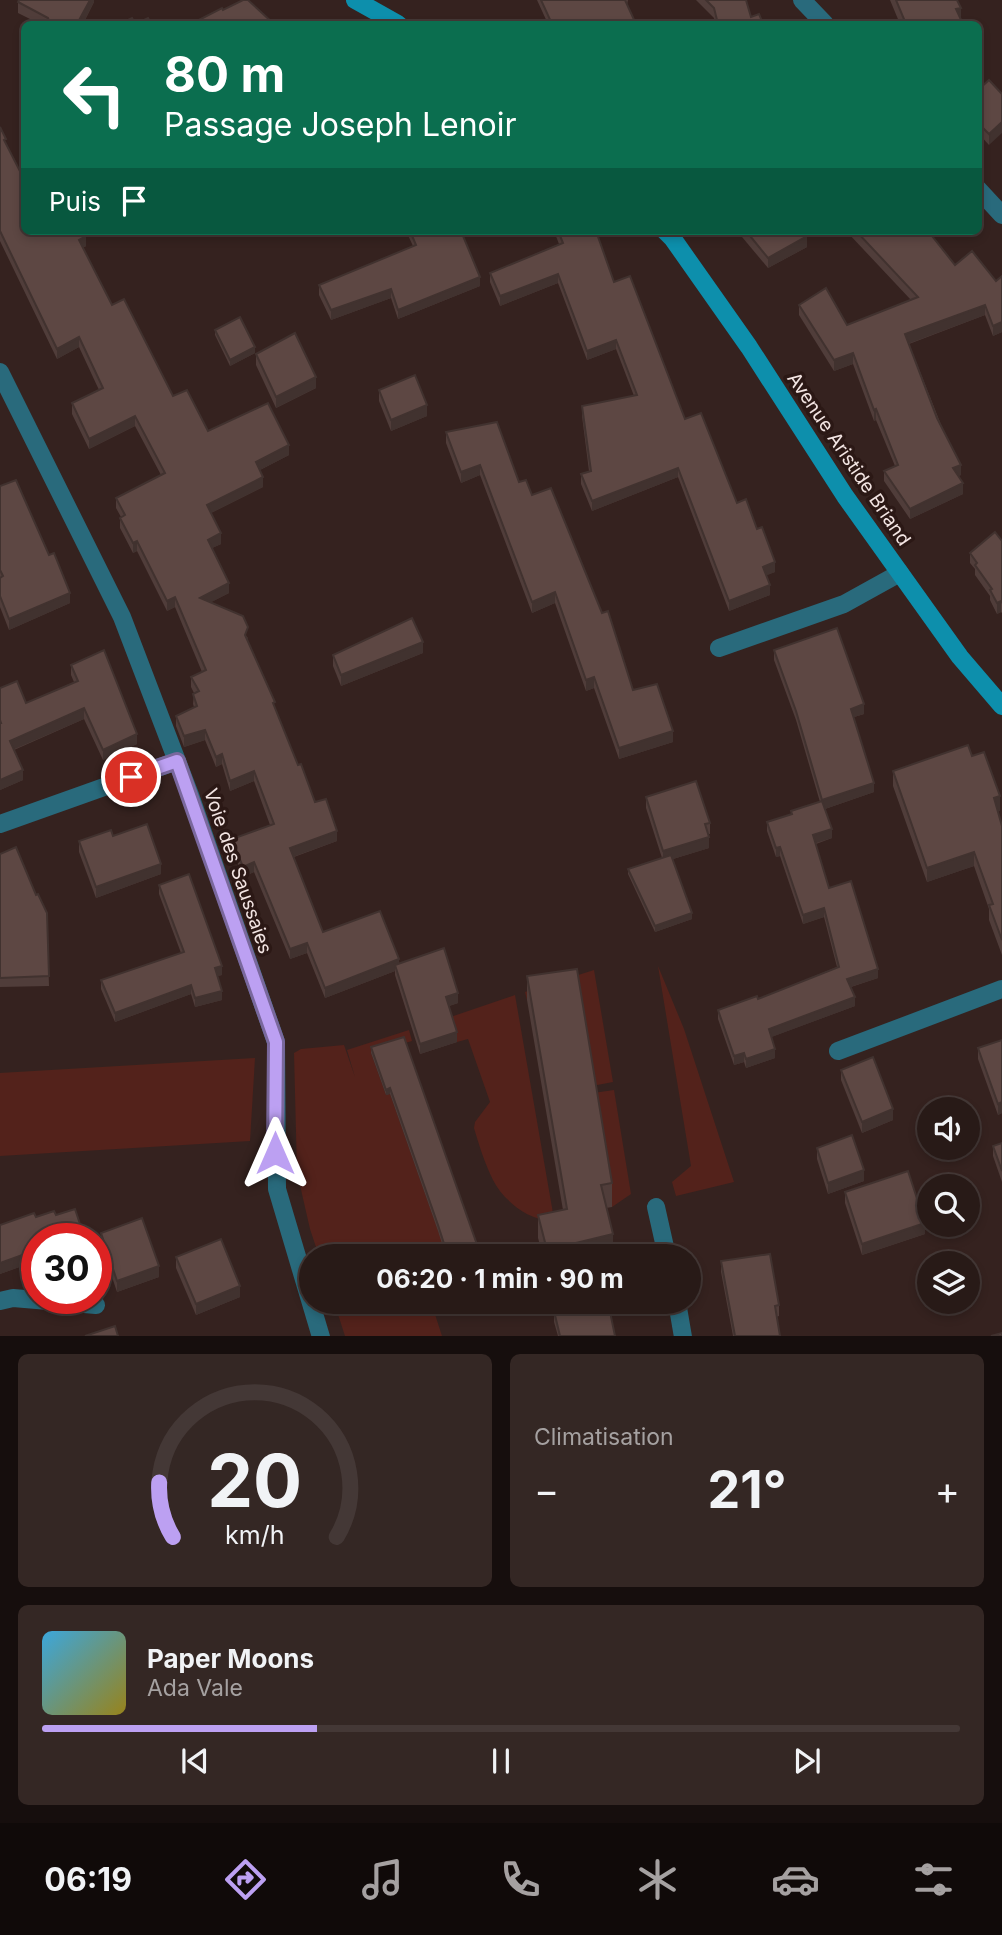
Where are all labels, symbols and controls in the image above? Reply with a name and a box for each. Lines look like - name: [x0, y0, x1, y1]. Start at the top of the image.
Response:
- text: 80 m: [164, 45, 285, 104]
- icon: left: [49, 49, 140, 140]
- text: Passage Joseph Lenoir: [164, 105, 517, 144]
- icon: arrive: [115, 182, 153, 220]
- text: Puis: [49, 186, 101, 217]
- street label: Avenue Aristide Briand: [782, 368, 916, 550]
- pin: [101, 747, 161, 807]
- icon: arrive: [112, 758, 150, 796]
- street label: Voie des Saussaies: [199, 785, 277, 957]
- map controls: [917, 1097, 980, 1314]
- button: sound: [917, 1097, 980, 1160]
- position arrow: [238, 1116, 312, 1190]
- button: search: [917, 1174, 980, 1237]
- speed limit sign: 30: [21, 1223, 112, 1314]
- button: layers: [917, 1251, 980, 1314]
- text: 06:20 · 1 min · 90 m: [376, 1263, 624, 1294]
- text: Climatisation: [534, 1423, 674, 1451]
- text: 20: [208, 1436, 302, 1525]
- text: 21°: [707, 1458, 787, 1521]
- text: −: [534, 1467, 559, 1513]
- text: +: [935, 1467, 960, 1513]
- text: km/h: [225, 1519, 285, 1549]
- text: Paper Moons: [147, 1643, 314, 1674]
- text: Ada Vale: [147, 1674, 243, 1702]
- icon: previous: [176, 1742, 214, 1780]
- icon: pause: [482, 1742, 520, 1780]
- icon: next: [788, 1742, 826, 1780]
- icon: directions: [221, 1855, 270, 1904]
- icon: music: [358, 1855, 407, 1904]
- icon: phone: [496, 1855, 545, 1904]
- icon: climate: [633, 1855, 682, 1904]
- icon: car: [771, 1855, 820, 1904]
- icon: filters: [909, 1855, 958, 1904]
- text: 06:19: [44, 1860, 132, 1899]

